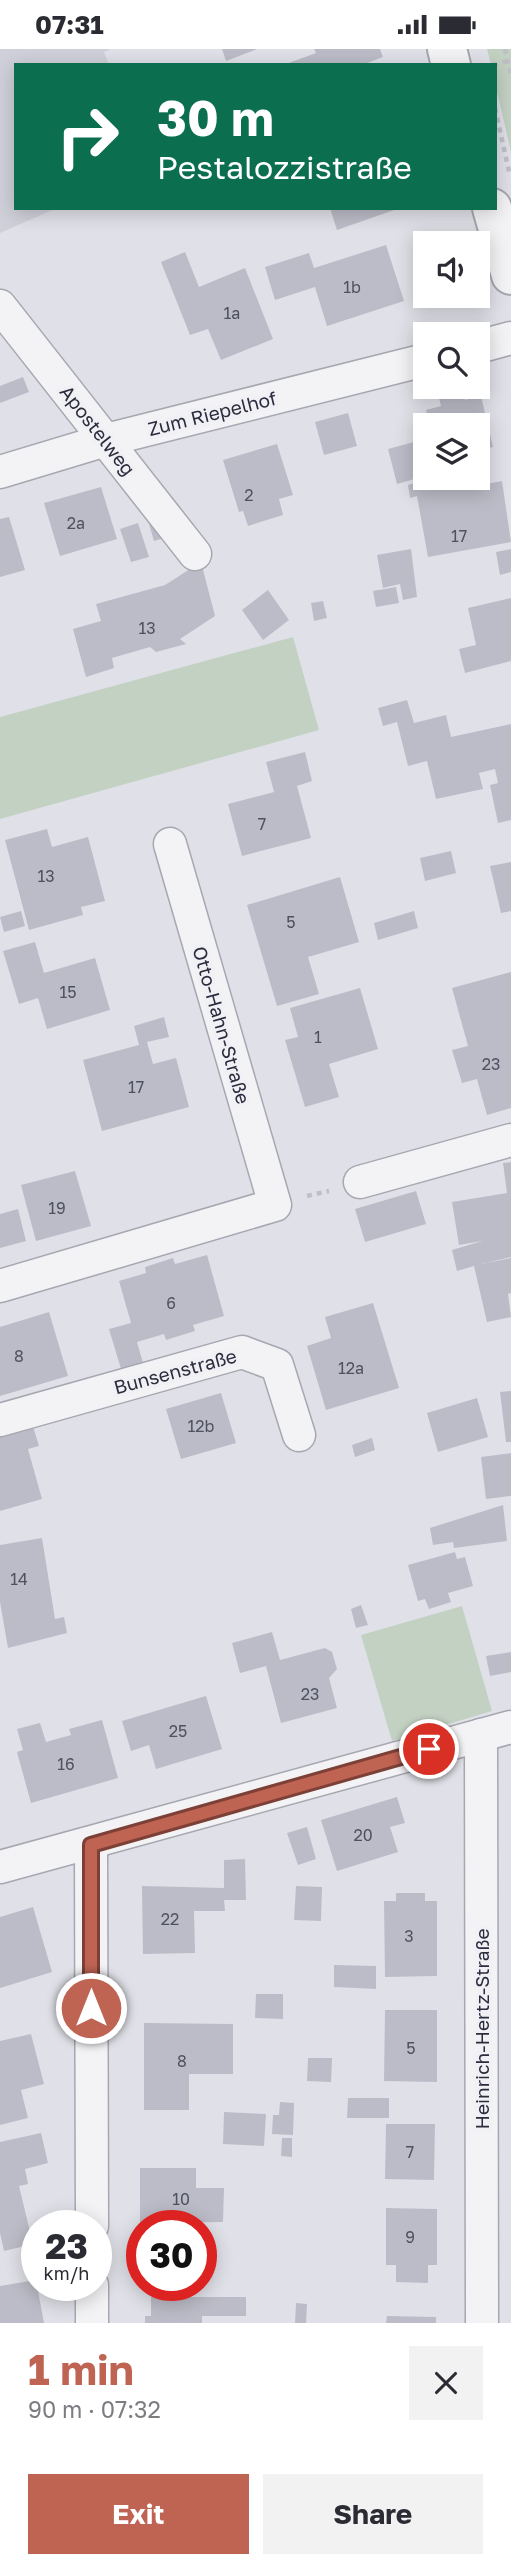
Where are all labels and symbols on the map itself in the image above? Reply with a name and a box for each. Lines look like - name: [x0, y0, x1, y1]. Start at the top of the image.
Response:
- house number: 1b: [343, 277, 361, 297]
- house number: 1a: [224, 303, 240, 323]
- street label: Apostelweg: [56, 380, 140, 480]
- street label: Zum Riepelhof: [145, 386, 279, 440]
- house number: 2: [244, 485, 254, 505]
- house number: 2a: [67, 513, 85, 533]
- house number: 17: [451, 526, 467, 546]
- house number: 13: [138, 618, 156, 638]
- house number: 7: [258, 814, 266, 834]
- house number: 13: [37, 866, 55, 886]
- house number: 5: [286, 912, 296, 932]
- street label: Otto-Hahn-Straße: [189, 944, 255, 1106]
- house number: 15: [59, 982, 77, 1002]
- house number: 1: [314, 1027, 322, 1047]
- house number: 23: [482, 1054, 500, 1074]
- house number: 17: [128, 1077, 144, 1097]
- house number: 19: [48, 1198, 66, 1218]
- house number: 6: [166, 1293, 176, 1313]
- street label: Bunsenstraße: [111, 1344, 239, 1398]
- house number: 8: [14, 1346, 24, 1366]
- house number: 12a: [338, 1358, 364, 1378]
- house number: 12b: [188, 1416, 215, 1436]
- house number: 14: [10, 1569, 28, 1589]
- house number: 23: [301, 1684, 319, 1704]
- pin: [399, 1719, 459, 1779]
- house number: 25: [169, 1721, 187, 1741]
- house number: 16: [57, 1754, 75, 1774]
- house number: 20: [353, 1825, 373, 1845]
- house number: 22: [161, 1909, 179, 1929]
- house number: 3: [404, 1926, 414, 1946]
- street label: Heinrich-Hertz-Straße: [470, 1928, 493, 2130]
- position arrow: [54, 1971, 128, 2045]
- house number: 5: [406, 2038, 416, 2058]
- house number: 8: [177, 2051, 187, 2071]
- house number: 7: [406, 2142, 414, 2162]
- house number: 10: [172, 2189, 190, 2209]
- speed limit sign: 30: [126, 2210, 217, 2301]
- house number: 9: [405, 2227, 415, 2247]

